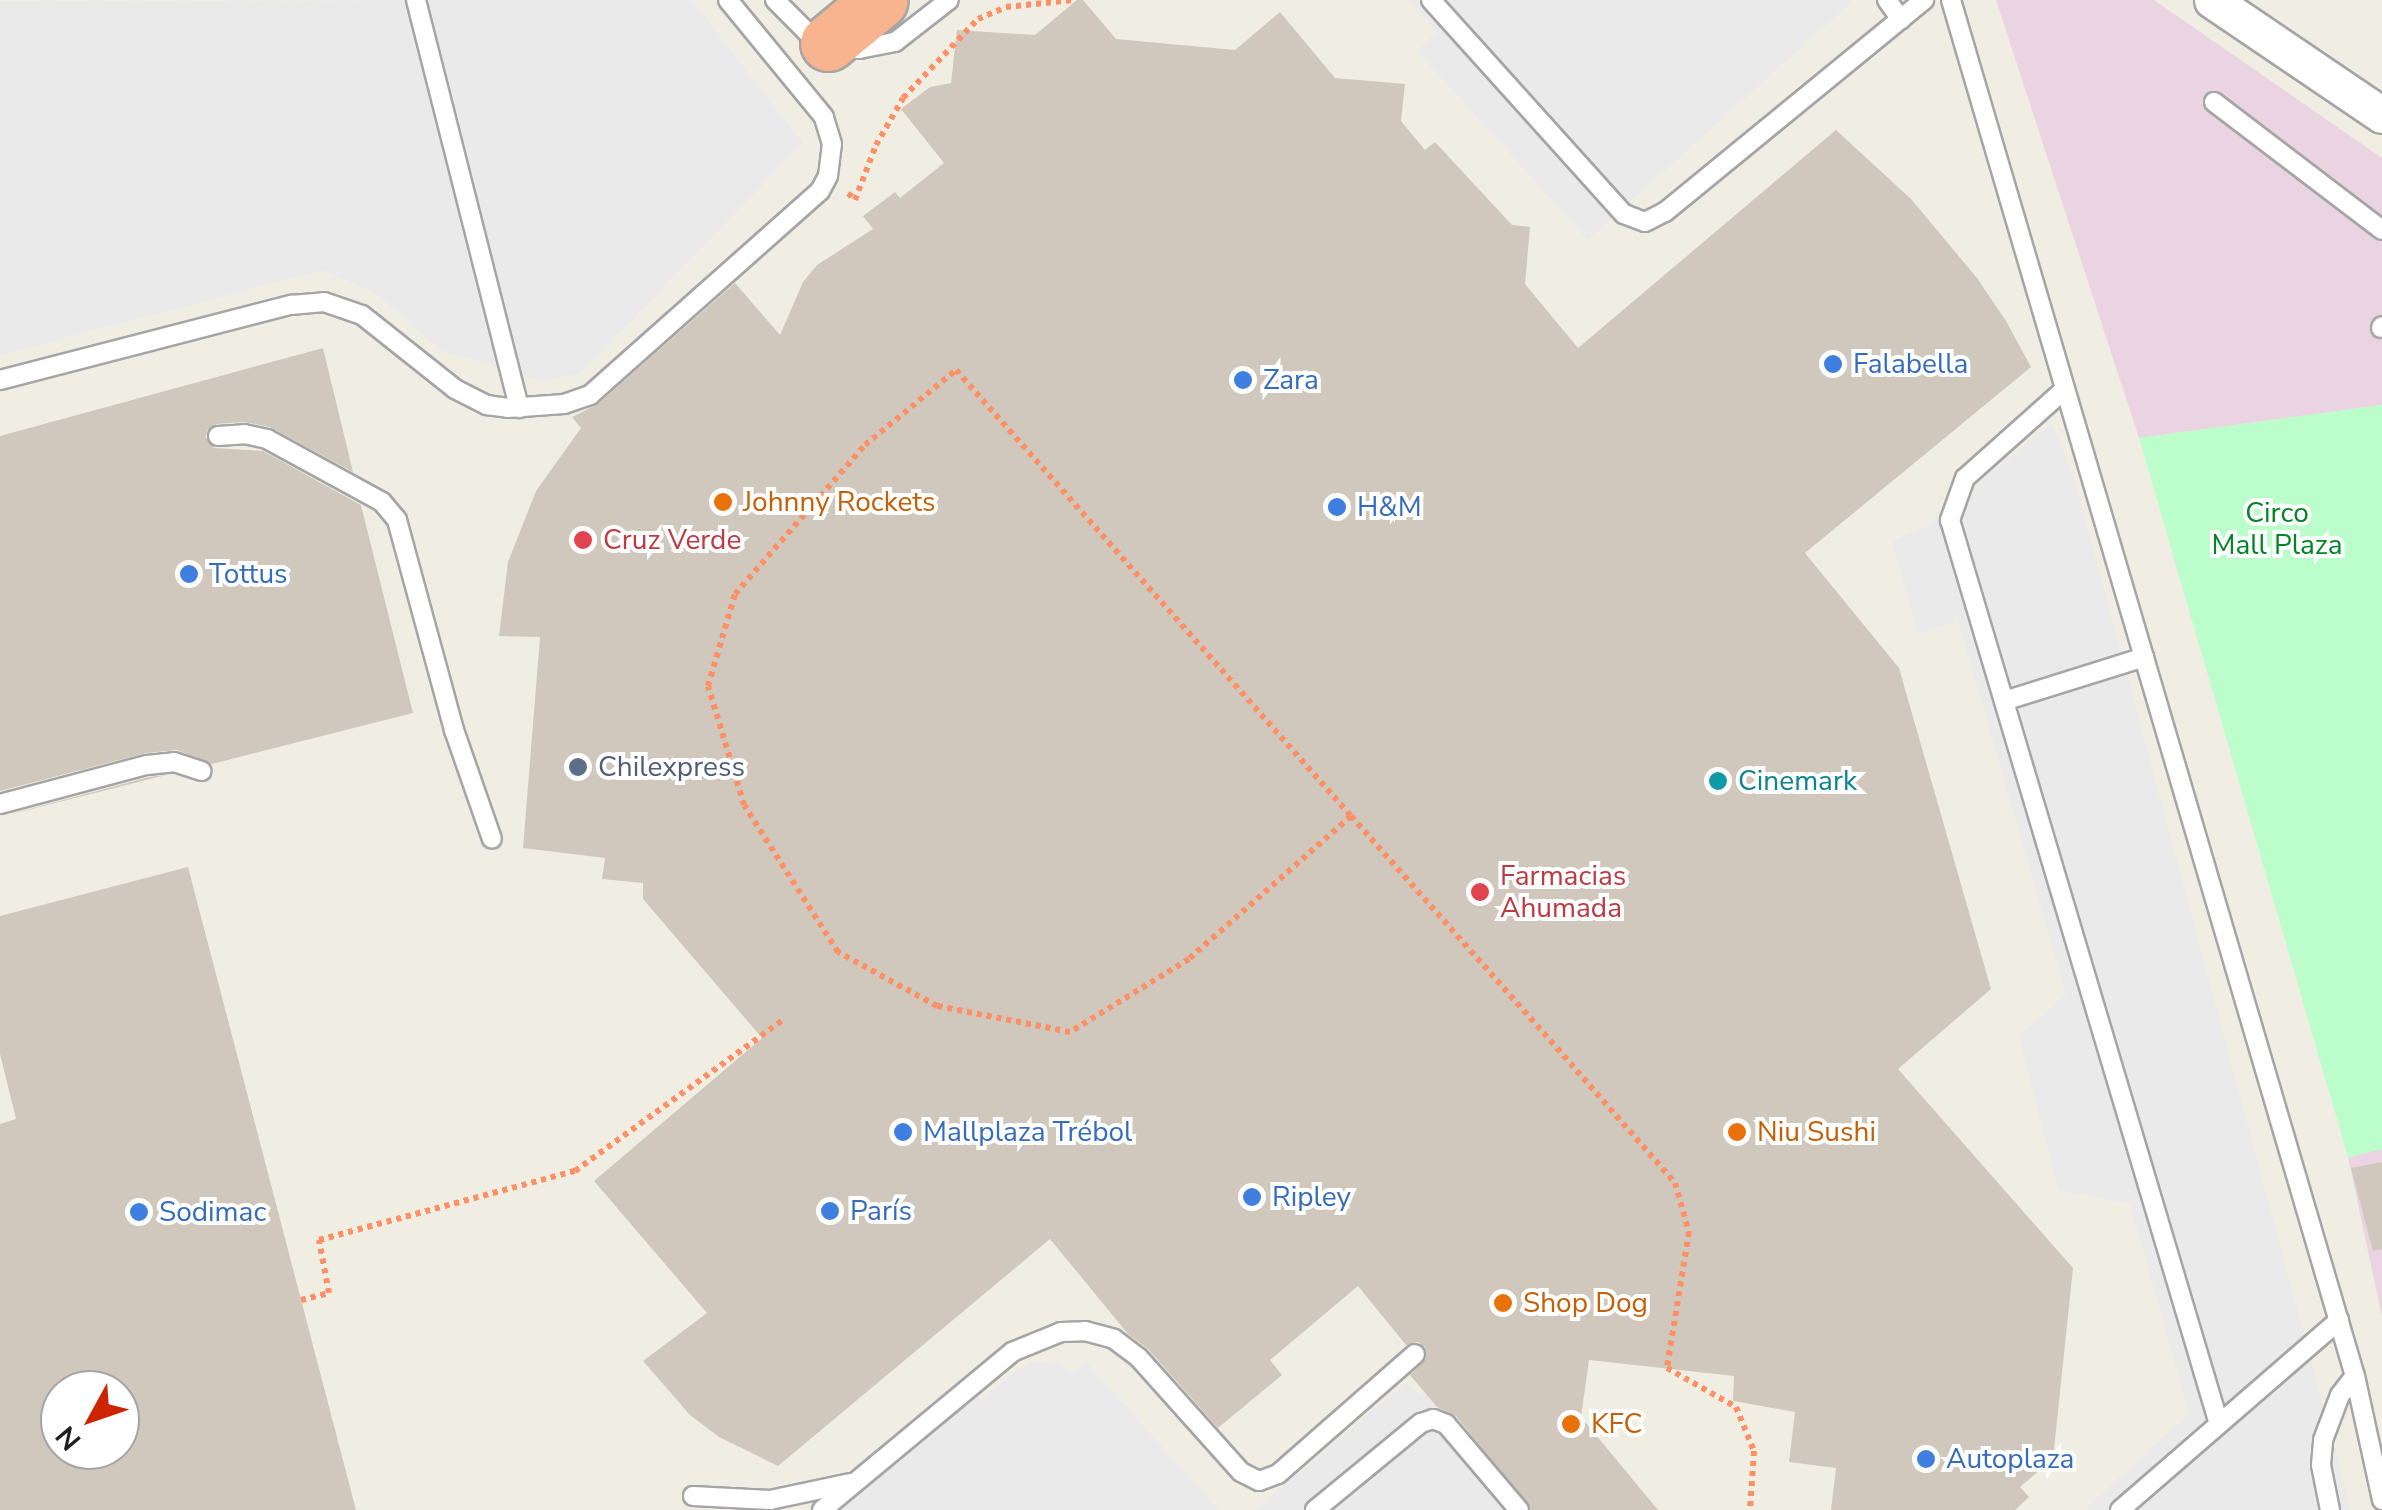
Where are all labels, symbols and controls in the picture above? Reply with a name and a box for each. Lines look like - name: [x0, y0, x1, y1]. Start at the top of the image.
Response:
- place label: Falabella: [1853, 347, 1968, 381]
- marker: Falabella: [1822, 353, 1844, 375]
- place label: Zara: [1263, 363, 1319, 397]
- marker: Zara: [1232, 369, 1254, 391]
- place label: Johnny Rockets: [743, 485, 936, 519]
- place label: H&M: [1357, 490, 1422, 524]
- marker: Johnny Rockets: [712, 491, 734, 513]
- marker: H&M: [1326, 496, 1348, 518]
- park label: Circo Mall Plaza: [2211, 496, 2343, 562]
- place label: Cruz Verde: [603, 523, 741, 557]
- marker: Cruz Verde: [572, 529, 594, 551]
- place label: Tottus: [209, 557, 288, 591]
- marker: Tottus: [178, 563, 200, 585]
- place label: Chilexpress: [598, 750, 745, 784]
- marker: Chilexpress: [567, 756, 589, 778]
- place label: Cinemark: [1738, 764, 1857, 798]
- marker: Cinemark: [1707, 770, 1729, 792]
- place label: Farmacias Ahumada: [1500, 859, 1626, 925]
- marker: Farmacias Ahumada: [1469, 881, 1491, 903]
- place label: Mallplaza Trébol: [923, 1115, 1132, 1149]
- place label: Niu Sushi: [1757, 1115, 1876, 1149]
- marker: Mallplaza Trébol: [892, 1121, 914, 1143]
- marker: Niu Sushi: [1726, 1121, 1748, 1143]
- place label: Ripley: [1272, 1180, 1351, 1214]
- marker: Ripley: [1241, 1186, 1263, 1208]
- place label: París: [850, 1194, 912, 1228]
- place label: Sodimac: [159, 1195, 266, 1229]
- marker: París: [819, 1200, 841, 1222]
- marker: Sodimac: [128, 1201, 150, 1223]
- place label: Shop Dog: [1523, 1286, 1648, 1320]
- marker: Shop Dog: [1492, 1292, 1514, 1314]
- north arrow: [40, 1370, 140, 1470]
- place label: KFC: [1591, 1407, 1642, 1441]
- marker: KFC: [1560, 1413, 1582, 1435]
- text: N: [47, 1418, 90, 1458]
- place label: Autoplaza: [1946, 1442, 2074, 1476]
- marker: Autoplaza: [1915, 1448, 1937, 1470]

